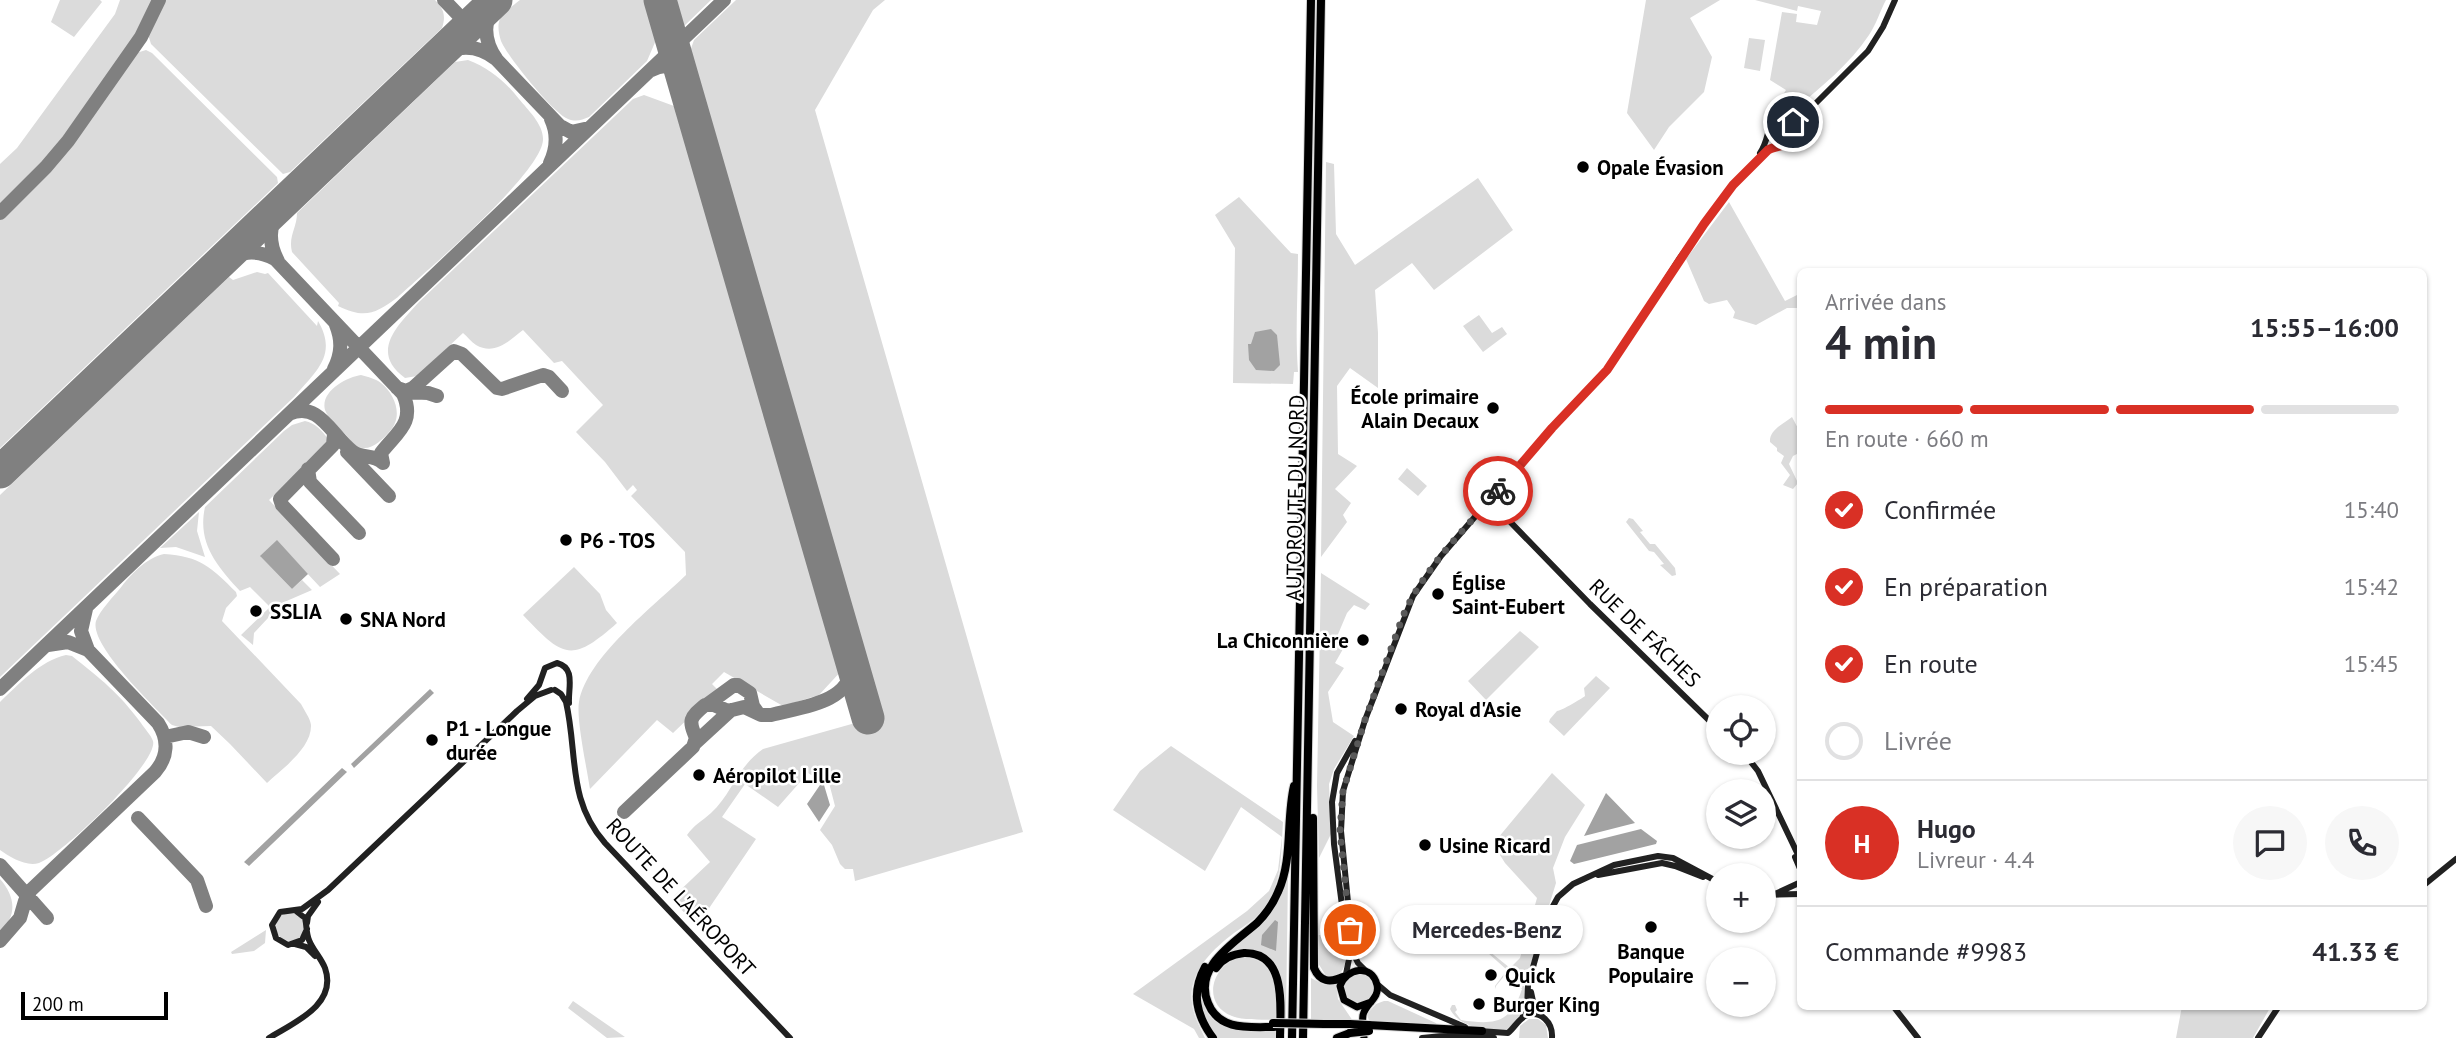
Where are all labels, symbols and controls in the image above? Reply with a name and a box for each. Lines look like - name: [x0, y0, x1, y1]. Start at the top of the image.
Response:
- pin: [1763, 92, 1823, 152]
- icon: home: [1774, 103, 1812, 141]
- place label: Opale Évasion: [1597, 154, 1724, 181]
- marker: Opale Évasion: [1575, 159, 1591, 175]
- text: Arrivée dans: [1825, 287, 1946, 316]
- text: 15:55–16:00: [2250, 311, 2399, 344]
- text: 4 min: [1825, 312, 1937, 372]
- place label: École primaire Alain Decaux: [1351, 383, 1479, 434]
- street label: AUTOROUTE DU NORD: [1280, 394, 1310, 602]
- marker: École primaire Alain Decaux: [1485, 400, 1501, 416]
- text: En route · 660 m: [1825, 424, 1989, 453]
- courier: [1463, 456, 1533, 526]
- icon: bike: [1479, 472, 1517, 510]
- icon: check: [1825, 491, 1863, 529]
- text: Confirmée: [1884, 493, 1996, 526]
- text: 15:40: [2344, 495, 2399, 524]
- place label: P6 - TOS: [580, 527, 655, 554]
- marker: P6 - TOS: [558, 532, 574, 548]
- icon: check: [1825, 568, 1863, 606]
- place label: Église Saint-Eubert: [1452, 569, 1565, 620]
- text: En préparation: [1884, 570, 2048, 603]
- text: 15:42: [2344, 572, 2399, 601]
- street label: RUE DE FÂCHES: [1584, 573, 1706, 693]
- marker: Église Saint-Eubert: [1430, 586, 1446, 602]
- place label: SSLIA: [270, 598, 322, 625]
- marker: SSLIA: [248, 603, 264, 619]
- place label: SNA Nord: [360, 606, 446, 633]
- marker: SNA Nord: [338, 611, 354, 627]
- place label: La Chiconnière: [1217, 627, 1349, 654]
- marker: La Chiconnière: [1355, 632, 1371, 648]
- icon: check: [1825, 645, 1863, 683]
- text: En route: [1884, 647, 1978, 680]
- text: 15:45: [2344, 649, 2399, 678]
- map controls: [1706, 695, 1776, 1017]
- button: locate: [1706, 695, 1776, 765]
- place label: Royal d'Asie: [1415, 696, 1521, 723]
- marker: Royal d'Asie: [1393, 701, 1409, 717]
- place label: P1 - Longue durée: [446, 715, 552, 766]
- text: Livrée: [1884, 724, 1952, 757]
- marker: P1 - Longue durée: [424, 732, 440, 748]
- place label: Aéropilot Lille: [713, 762, 841, 789]
- marker: Aéropilot Lille: [691, 767, 707, 783]
- button: layers: [1706, 779, 1776, 849]
- button: chat: [2233, 806, 2307, 880]
- button: phone: [2325, 806, 2399, 880]
- street label: ROUTE DE L'AÉROPORT: [601, 812, 762, 982]
- text: Hugo: [1917, 812, 1976, 845]
- text: H: [1854, 827, 1870, 860]
- place label: Usine Ricard: [1439, 832, 1551, 859]
- marker: Usine Ricard: [1417, 837, 1433, 853]
- text: Livreur · 4.4: [1917, 845, 2034, 874]
- button: +: [1706, 863, 1776, 933]
- pin: [1320, 900, 1380, 960]
- callout: Mercedes-Benz: [1392, 906, 1584, 954]
- icon: bag: [1331, 911, 1369, 949]
- text: Mercedes-Benz: [1412, 915, 1562, 944]
- marker: Banque Populaire: [1643, 919, 1659, 935]
- text: Commande #9983: [1825, 935, 2027, 968]
- text: 41.33 €: [2312, 935, 2399, 968]
- place label: Banque Populaire: [1608, 938, 1694, 989]
- button: −: [1706, 947, 1776, 1017]
- place label: Quick: [1505, 962, 1556, 989]
- marker: Quick: [1483, 967, 1499, 983]
- scale bar: [21, 989, 168, 1021]
- place label: Burger King: [1493, 991, 1600, 1018]
- text: 200 m: [32, 992, 84, 1016]
- marker: Burger King: [1471, 996, 1487, 1012]

